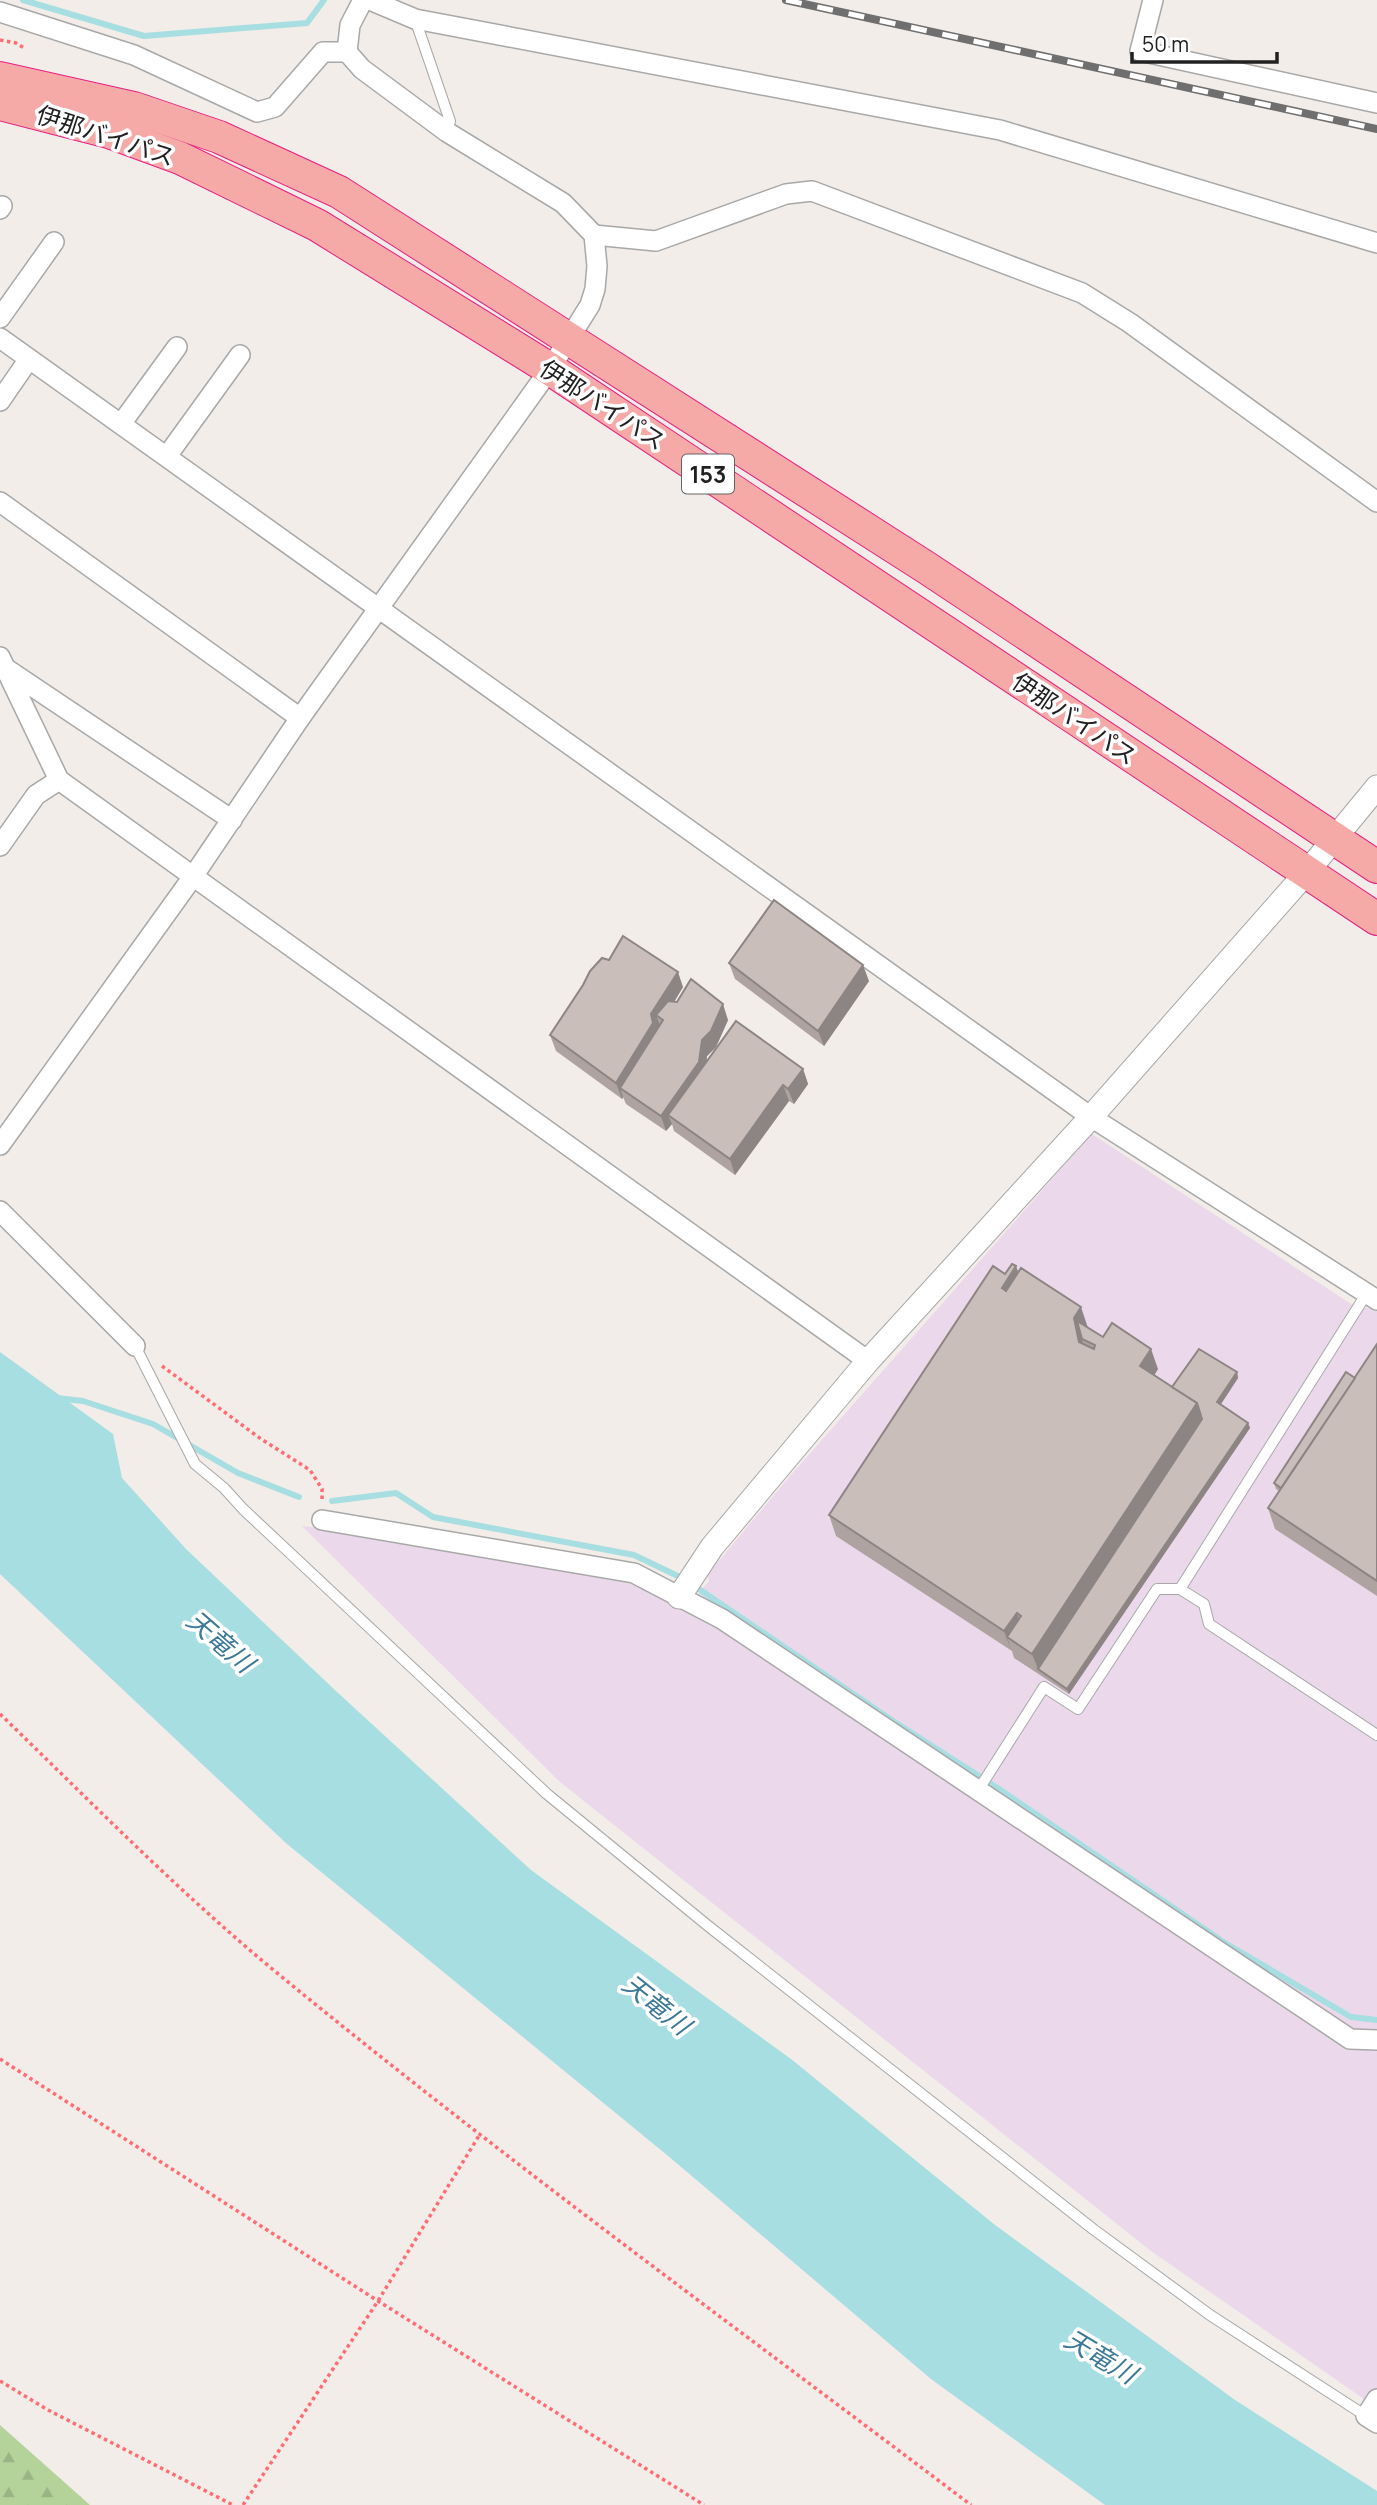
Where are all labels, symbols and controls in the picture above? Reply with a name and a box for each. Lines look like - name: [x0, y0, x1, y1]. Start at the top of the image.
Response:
- scale bar: [1132, 21, 1277, 65]
- text: 50 m: [1142, 30, 1189, 58]
- street label: 伊那バイパス: [33, 97, 179, 173]
- street label: 伊那バイパス: [534, 351, 672, 457]
- road number: 153: [682, 454, 734, 494]
- street label: 伊那バイパス: [1006, 664, 1144, 772]
- water label: 天竜川: [180, 1602, 265, 1682]
- water label: 天竜川: [615, 1965, 701, 2044]
- water label: 天竜川: [1058, 2320, 1146, 2393]

